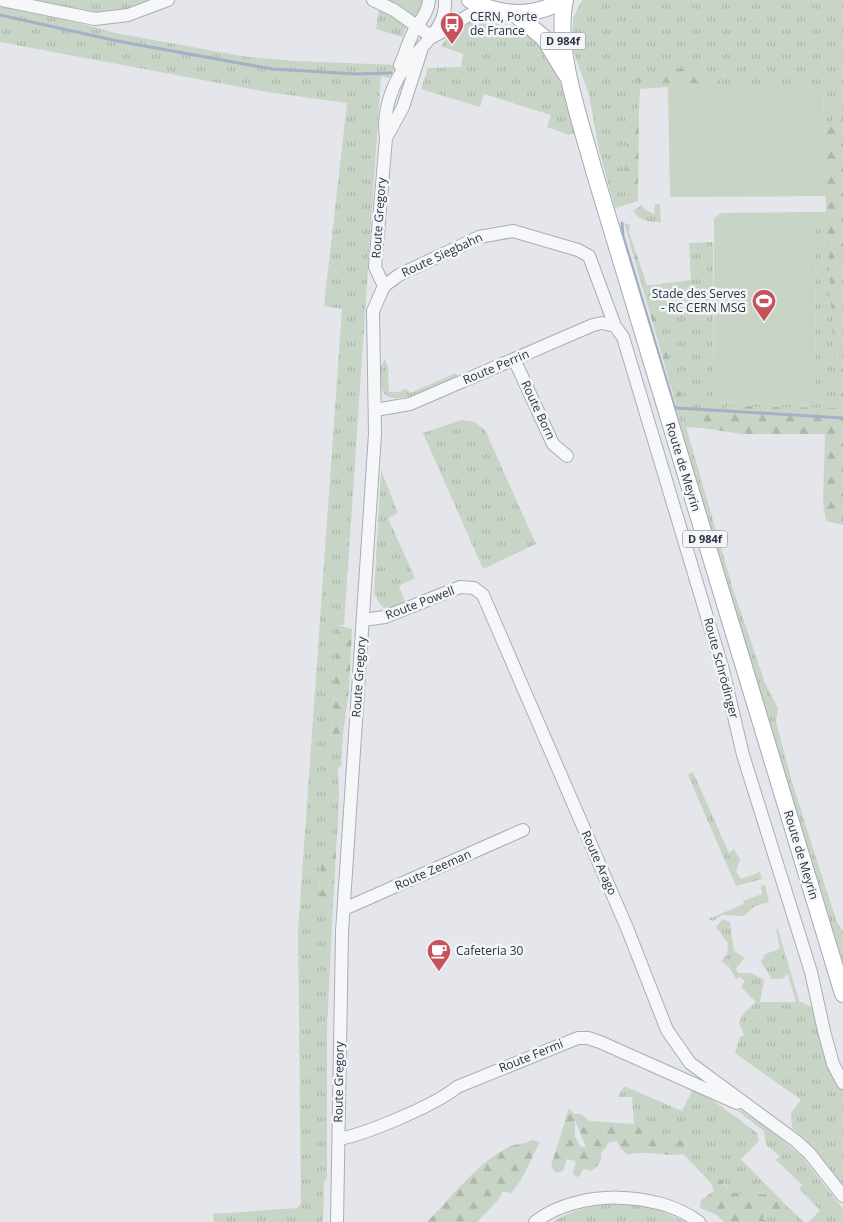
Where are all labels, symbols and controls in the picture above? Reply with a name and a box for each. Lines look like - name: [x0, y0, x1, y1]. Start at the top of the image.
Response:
- place label: CERN, Porte de France: [470, 8, 538, 39]
- bus stop icon: CERN, Porte de France: [439, 11, 465, 45]
- road number: D 984f: [540, 32, 586, 49]
- street label: Route Gregory: [367, 176, 390, 259]
- street label: Route Siegbahn: [398, 228, 485, 281]
- place label: Stade des Serves - RC CERN MSG: [652, 285, 746, 316]
- sports icon: Stade des Serves - RC CERN MSG: [751, 288, 777, 322]
- street label: Route Perrin: [460, 345, 531, 388]
- street label: Route Born: [517, 377, 560, 442]
- street label: Route de Meyrin: [662, 420, 705, 513]
- road number: D 984f: [682, 530, 728, 548]
- street label: Route Powell: [383, 582, 457, 623]
- street label: Route Schrödinger: [700, 616, 743, 720]
- street label: Route Gregory: [347, 635, 370, 718]
- street label: Route de Meyrin: [780, 808, 823, 901]
- street label: Route Arago: [578, 828, 621, 898]
- street label: Route Zeeman: [392, 845, 474, 894]
- cafe icon: Cafeteria 30: [426, 938, 452, 972]
- place label: Cafeteria 30: [456, 942, 524, 959]
- street label: Route Fermi: [496, 1035, 566, 1076]
- street label: Route Gregory: [329, 1040, 348, 1123]

